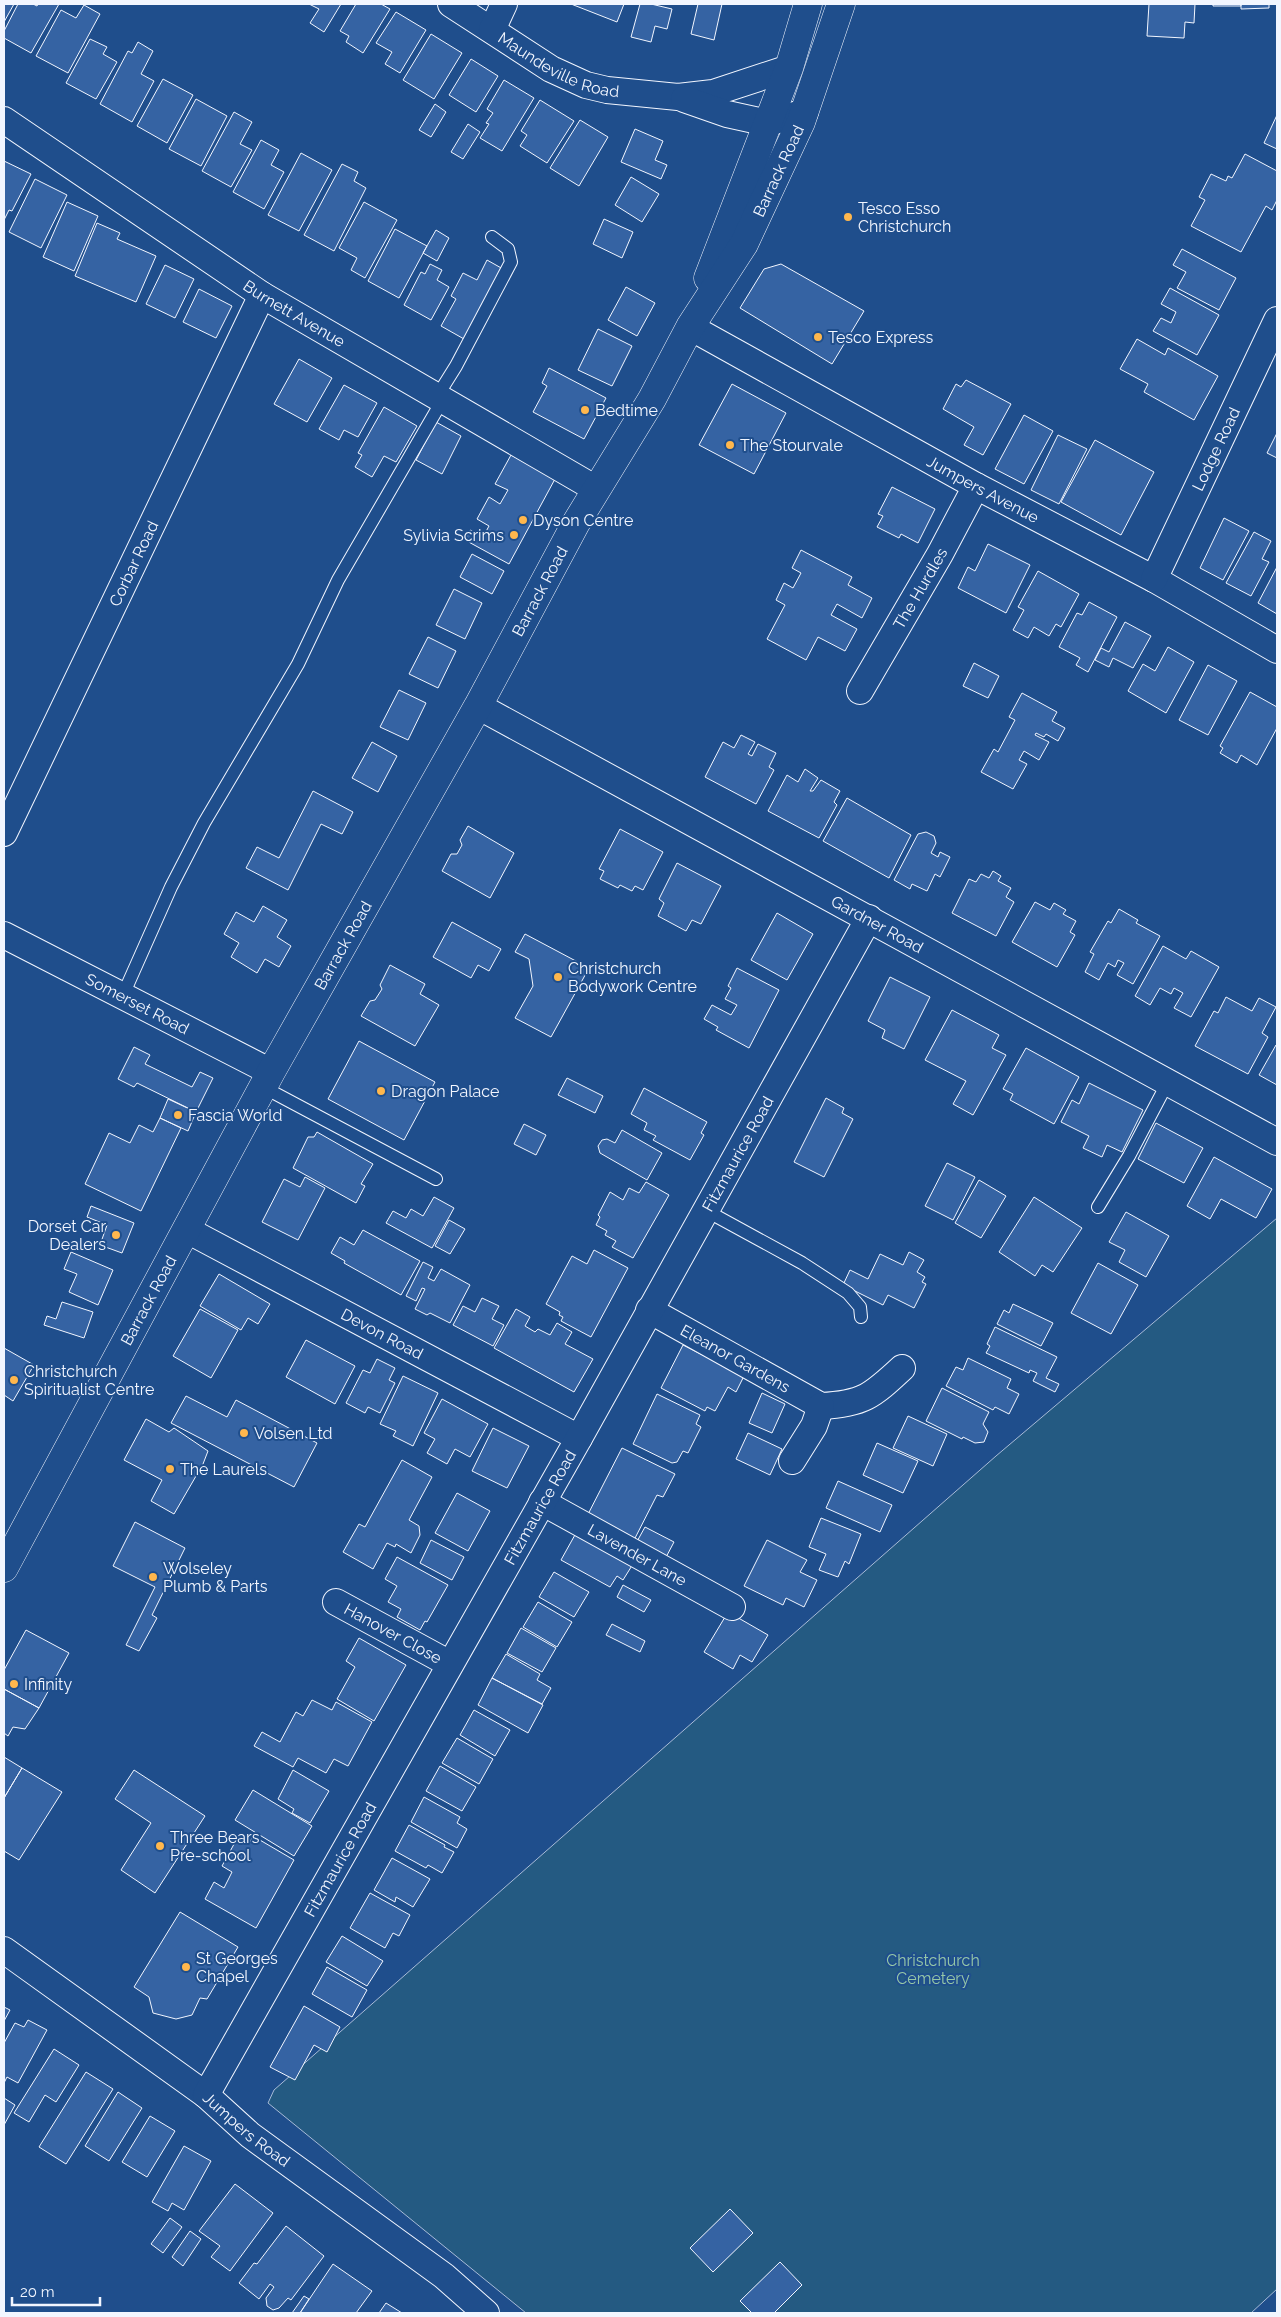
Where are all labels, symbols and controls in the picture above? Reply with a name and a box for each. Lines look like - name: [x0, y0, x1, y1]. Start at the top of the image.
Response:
- street label: Maundeville Road: [495, 28, 620, 101]
- street label: Barrack Road: [749, 122, 808, 220]
- place label: Tesco Esso Christchurch: [858, 199, 951, 236]
- marker: Tesco Esso Christchurch: [842, 211, 854, 223]
- street label: Burnett Avenue: [240, 276, 349, 351]
- place label: Tesco Express: [828, 328, 934, 347]
- marker: Tesco Express: [812, 331, 824, 343]
- place label: Bedtime: [595, 401, 658, 420]
- marker: Bedtime: [579, 404, 591, 416]
- street label: Lodge Road: [1188, 404, 1244, 494]
- place label: The Stourvale: [740, 436, 843, 455]
- marker: The Stourvale: [724, 439, 736, 451]
- street label: Jumpers Avenue: [924, 451, 1042, 527]
- place label: Dyson Centre: [533, 511, 633, 530]
- marker: Dyson Centre: [517, 514, 529, 526]
- street label: Corbar Road: [105, 518, 162, 609]
- place label: Sylivia Scrims: [403, 526, 504, 545]
- marker: Sylivia Scrims: [508, 529, 520, 541]
- street label: Barrack Road: [508, 543, 571, 639]
- street label: The Hurdles: [889, 544, 951, 632]
- street label: Gardner Road: [828, 891, 927, 957]
- street label: Barrack Road: [310, 897, 375, 993]
- place label: Christchurch Bodywork Centre: [568, 959, 697, 996]
- street label: Somerset Road: [82, 969, 193, 1038]
- marker: Christchurch Bodywork Centre: [552, 971, 564, 983]
- place label: Dragon Palace: [391, 1082, 499, 1101]
- marker: Dragon Palace: [375, 1085, 387, 1097]
- street label: Fitzmaurice Road: [698, 1093, 777, 1215]
- place label: Fascia World: [188, 1106, 282, 1125]
- marker: Fascia World: [172, 1109, 184, 1121]
- place label: Dorset Car Dealers: [28, 1217, 106, 1254]
- marker: Dorset Car Dealers: [110, 1229, 122, 1241]
- street label: Barrack Road: [116, 1252, 180, 1348]
- street label: Devon Road: [338, 1304, 427, 1363]
- street label: Eleanor Gardens: [677, 1320, 794, 1397]
- place label: Christchurch Spiritualist Centre: [24, 1362, 155, 1399]
- marker: Christchurch Spiritualist Centre: [8, 1374, 20, 1386]
- place label: Volsen Ltd: [254, 1424, 333, 1443]
- marker: Volsen Ltd: [238, 1427, 250, 1439]
- street label: Fitzmaurice Road: [500, 1446, 580, 1568]
- place label: The Laurels: [180, 1460, 267, 1479]
- marker: The Laurels: [164, 1463, 176, 1475]
- street label: Lavender Lane: [585, 1520, 690, 1590]
- place label: Wolseley Plumb & Parts: [163, 1559, 268, 1596]
- marker: Wolseley Plumb & Parts: [147, 1571, 159, 1583]
- street label: Hanover Close: [341, 1599, 445, 1667]
- place label: Infinity: [24, 1675, 72, 1694]
- marker: Infinity: [8, 1678, 20, 1690]
- street label: Fitzmaurice Road: [300, 1799, 380, 1920]
- place label: Three Bears Pre-school: [170, 1828, 260, 1865]
- marker: Three Bears Pre-school: [154, 1840, 166, 1852]
- place label: St Georges Chapel: [196, 1949, 278, 1986]
- park label: Christchurch Cemetery: [886, 1951, 980, 1988]
- marker: St Georges Chapel: [180, 1961, 192, 1973]
- street label: Jumpers Road: [199, 2088, 294, 2171]
- scale bar: [12, 2274, 100, 2306]
- text: 20 m: [20, 2283, 55, 2301]

